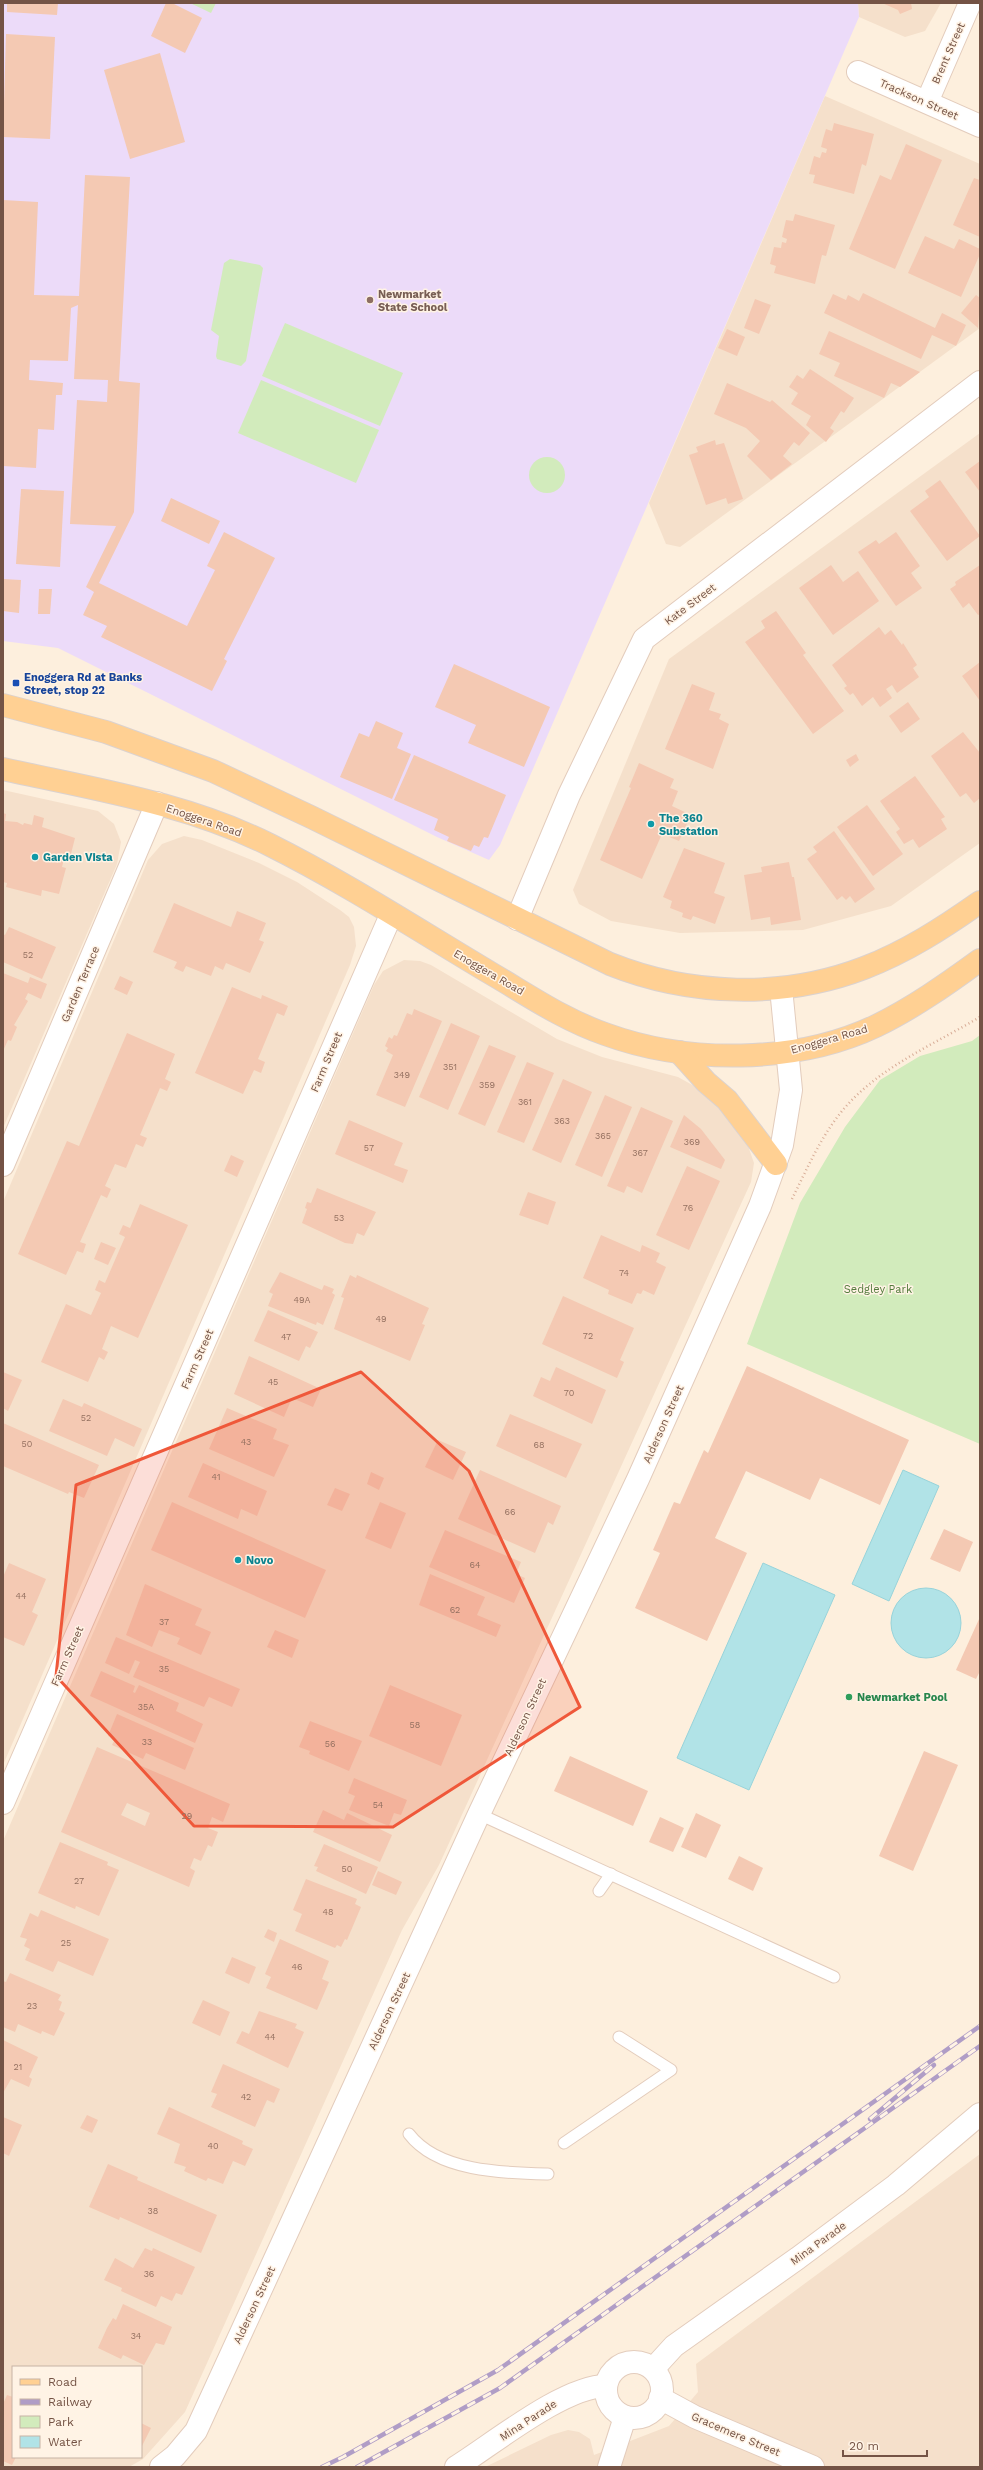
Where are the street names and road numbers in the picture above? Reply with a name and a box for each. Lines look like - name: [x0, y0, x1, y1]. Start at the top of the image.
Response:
- street label: Brent Street: [929, 20, 968, 86]
- street label: Trackson Street: [877, 76, 961, 123]
- street label: Kate Street: [662, 581, 719, 628]
- street label: Enoggera Road: [164, 801, 243, 840]
- street label: Garden Terrace: [59, 944, 102, 1024]
- street label: Enoggera Road: [451, 947, 526, 998]
- street label: Enoggera Road: [789, 1022, 869, 1057]
- street label: Farm Street: [308, 1030, 345, 1094]
- street label: Farm Street: [178, 1327, 217, 1391]
- street label: Alderson Street: [640, 1383, 687, 1465]
- street label: Farm Street: [48, 1624, 87, 1688]
- street label: Alderson Street: [502, 1676, 549, 1758]
- street label: Alderson Street: [366, 1970, 413, 2052]
- street label: Mina Parade: [788, 2219, 849, 2268]
- street label: Alderson Street: [231, 2264, 278, 2346]
- street label: Mina Parade: [497, 2397, 559, 2444]
- street label: Gracemere Street: [689, 2410, 783, 2459]

